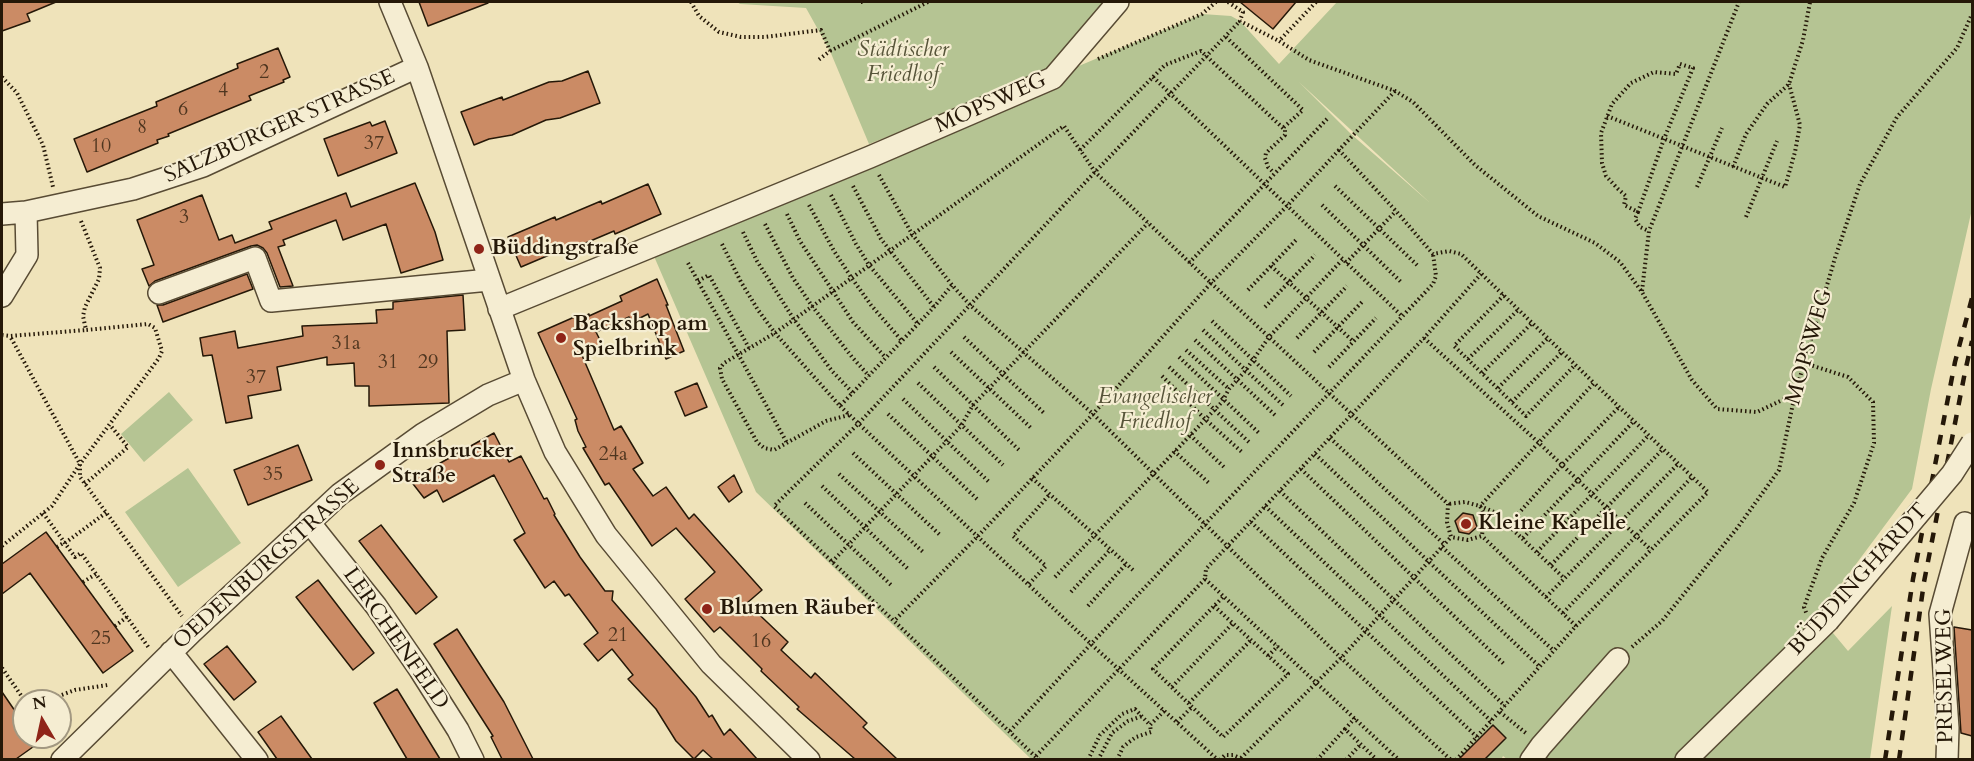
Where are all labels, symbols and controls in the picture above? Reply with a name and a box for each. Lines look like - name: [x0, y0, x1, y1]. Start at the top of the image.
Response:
- park label: Städtischer Friedhof: [857, 38, 949, 90]
- house number: 2: [259, 61, 269, 85]
- street label: SALZBURGER STRASSE: [161, 64, 399, 190]
- street label: MOPSWEG: [931, 68, 1051, 140]
- house number: 4: [218, 79, 228, 103]
- house number: 6: [178, 98, 188, 122]
- house number: 8: [137, 116, 147, 140]
- house number: 37: [364, 132, 384, 156]
- house number: 10: [91, 135, 111, 159]
- house number: 3: [179, 206, 189, 230]
- place label: Büddingstraße: [491, 236, 639, 262]
- marker: Büddingstraße: [472, 242, 486, 256]
- street label: MOPSWEG: [1781, 286, 1839, 408]
- place label: Backshop am Spielbrink: [573, 312, 708, 364]
- marker: Backshop am Spielbrink: [554, 331, 568, 345]
- house number: 31a: [331, 332, 361, 356]
- house number: 31: [378, 351, 398, 375]
- house number: 29: [418, 351, 438, 375]
- house number: 37: [246, 366, 266, 390]
- park label: Evangelischer Friedhof: [1098, 385, 1212, 436]
- place label: Innsbrucker Straße: [392, 439, 513, 490]
- house number: 24a: [598, 443, 628, 467]
- marker: Innsbrucker Straße: [373, 458, 387, 472]
- house number: 35: [263, 463, 283, 487]
- street label: OEDENBURGSTRASSE: [168, 474, 366, 656]
- street label: BÜDDINGHARDT: [1784, 498, 1934, 662]
- place label: Kleine Kapelle: [1478, 511, 1626, 537]
- marker: Kleine Kapelle: [1459, 517, 1473, 531]
- street label: LERCHENFELD: [336, 563, 454, 715]
- place label: Blumen Räuber: [719, 596, 875, 622]
- marker: Blumen Räuber: [700, 602, 714, 616]
- street label: PRESELWEG: [1932, 608, 1960, 744]
- house number: 21: [608, 624, 628, 648]
- house number: 25: [91, 627, 111, 651]
- house number: 16: [751, 630, 771, 654]
- north arrow: [12, 689, 72, 749]
- text: N: [31, 691, 48, 715]

